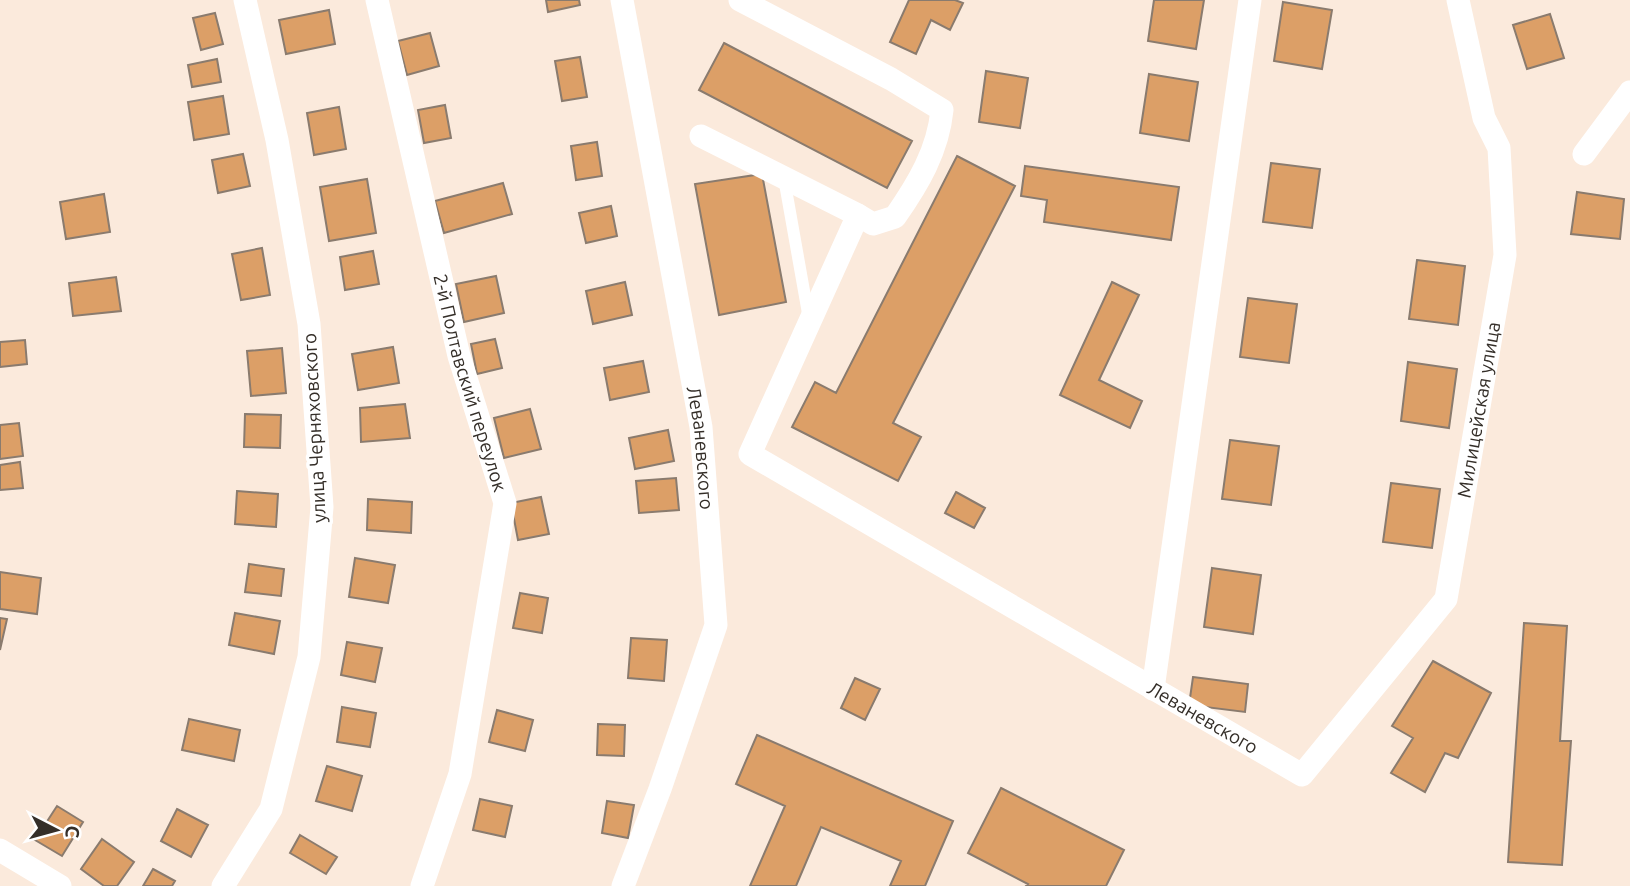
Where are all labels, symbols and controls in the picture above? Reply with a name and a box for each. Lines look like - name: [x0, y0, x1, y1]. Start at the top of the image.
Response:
- street label: 2-й Полтавский переулок: [429, 272, 512, 494]
- street label: Милицейская улица: [1453, 320, 1504, 499]
- street label: улица Черняховского: [298, 332, 330, 524]
- street label: Леваневского: [683, 384, 718, 510]
- street label: Леваневского: [1144, 677, 1262, 758]
- north arrow: [21, 795, 91, 865]
- text: С: [61, 825, 84, 839]

